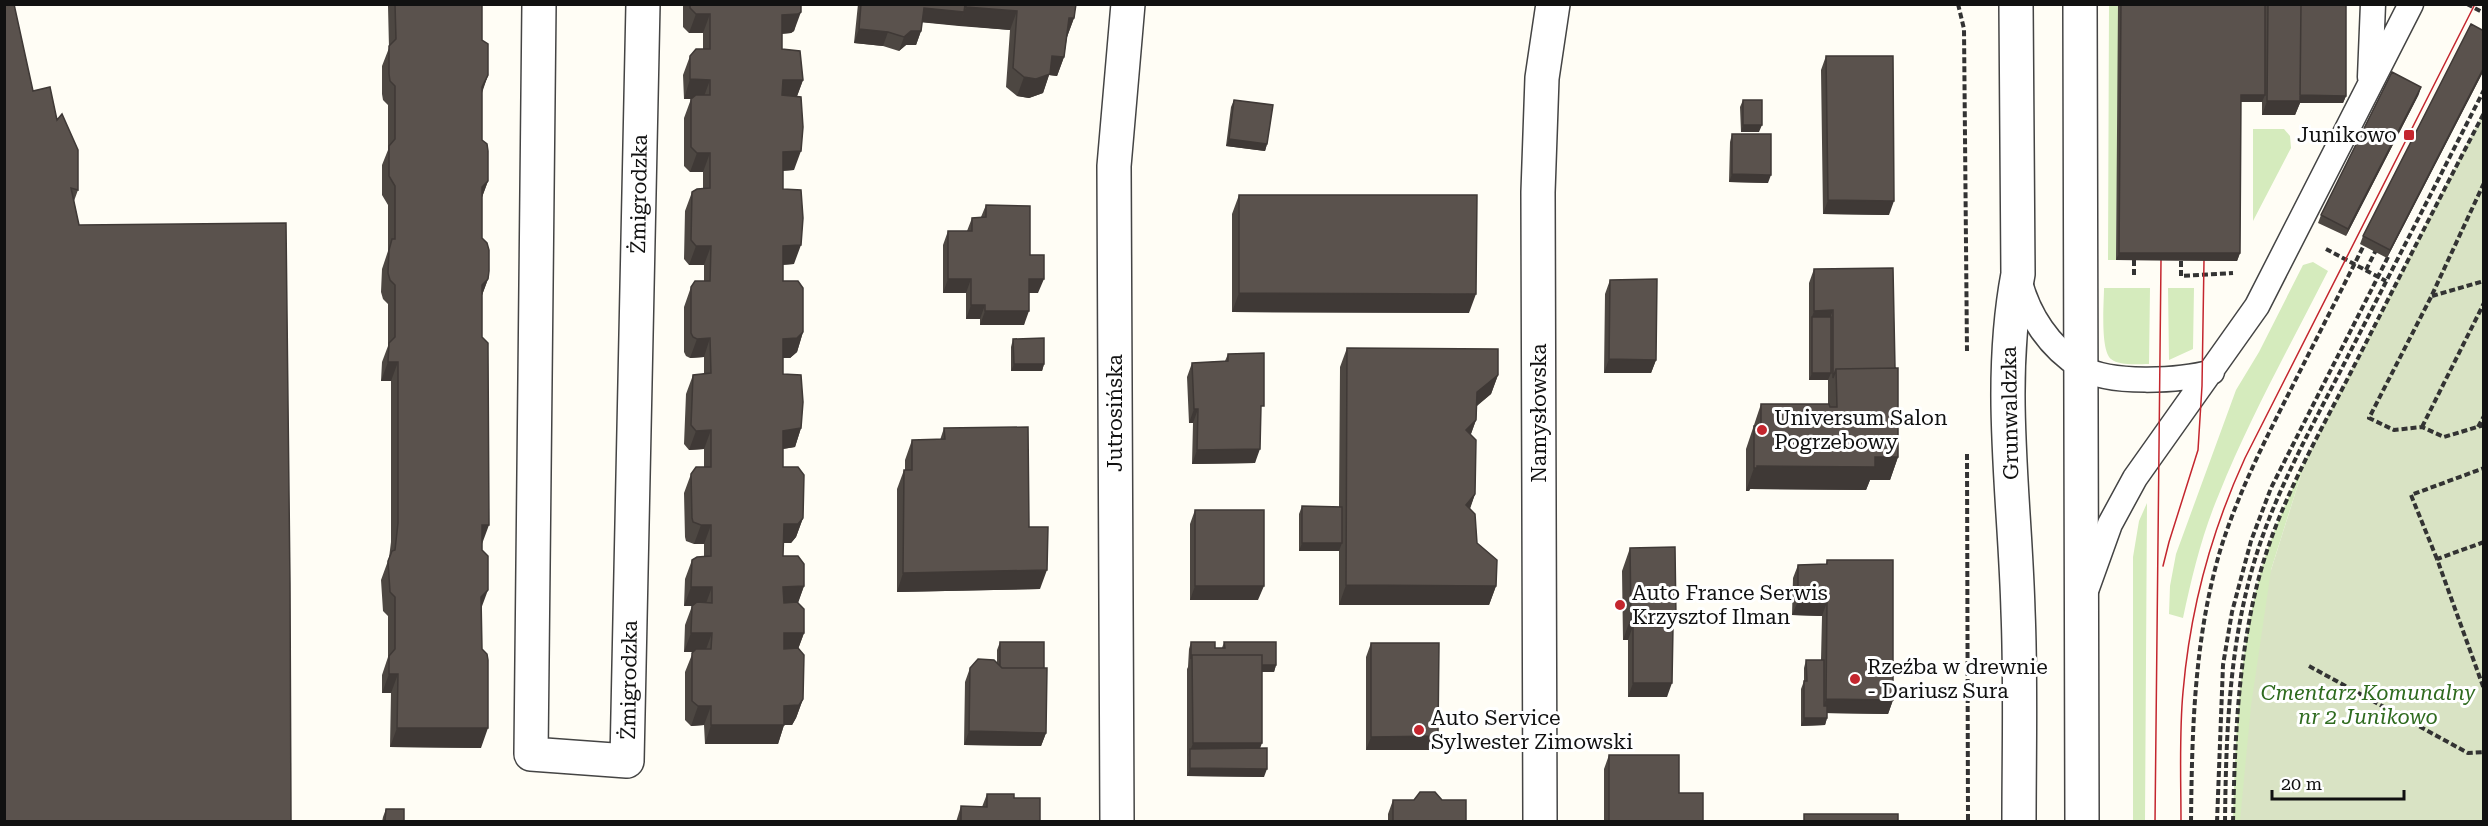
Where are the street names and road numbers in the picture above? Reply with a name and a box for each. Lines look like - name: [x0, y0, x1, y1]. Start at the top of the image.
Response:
- street label: Żmigrodzka: [626, 133, 652, 254]
- street label: Namysłowska: [1527, 343, 1551, 483]
- street label: Grunwaldzka: [1997, 345, 2023, 480]
- street label: Jutrosińska: [1103, 353, 1127, 472]
- street label: Żmigrodzka: [616, 619, 642, 740]

